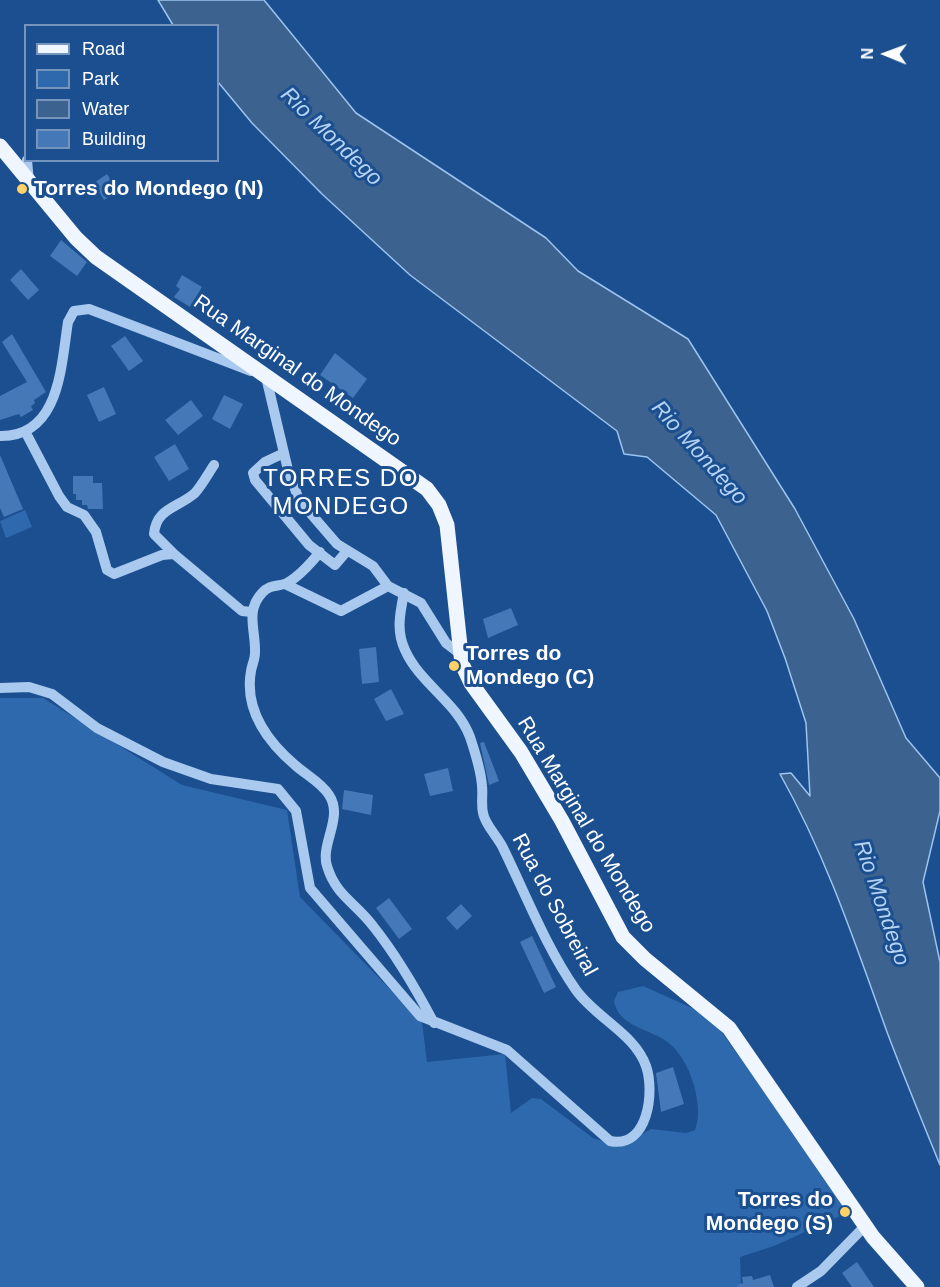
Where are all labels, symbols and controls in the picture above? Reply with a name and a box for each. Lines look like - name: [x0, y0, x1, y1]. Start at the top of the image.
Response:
- legend: [24, 24, 219, 162]
- north arrow: [856, 24, 916, 84]
- text: Road: [82, 39, 125, 59]
- text: N: [859, 48, 876, 60]
- text: Park: [82, 69, 119, 89]
- water label: Rio Mondego: [275, 82, 387, 192]
- text: Water: [82, 99, 129, 119]
- text: Building: [82, 129, 146, 149]
- place label: Torres do Mondego (N): [34, 176, 263, 202]
- marker: Torres do Mondego (N): [15, 182, 29, 196]
- street label: Rua Marginal do Mondego: [188, 290, 406, 452]
- water label: Rio Mondego: [645, 396, 753, 510]
- district label: TORRES DO MONDEGO: [263, 465, 419, 521]
- place label: Torres do Mondego (C): [466, 641, 594, 691]
- marker: Torres do Mondego (C): [447, 659, 461, 673]
- street label: Rua Marginal do Mondego: [511, 712, 661, 938]
- street label: Rua do Sobreiral: [506, 830, 602, 980]
- water label: Rio Mondego: [847, 837, 915, 969]
- place label: Torres do Mondego (S): [706, 1187, 833, 1237]
- marker: Torres do Mondego (S): [838, 1205, 852, 1219]

